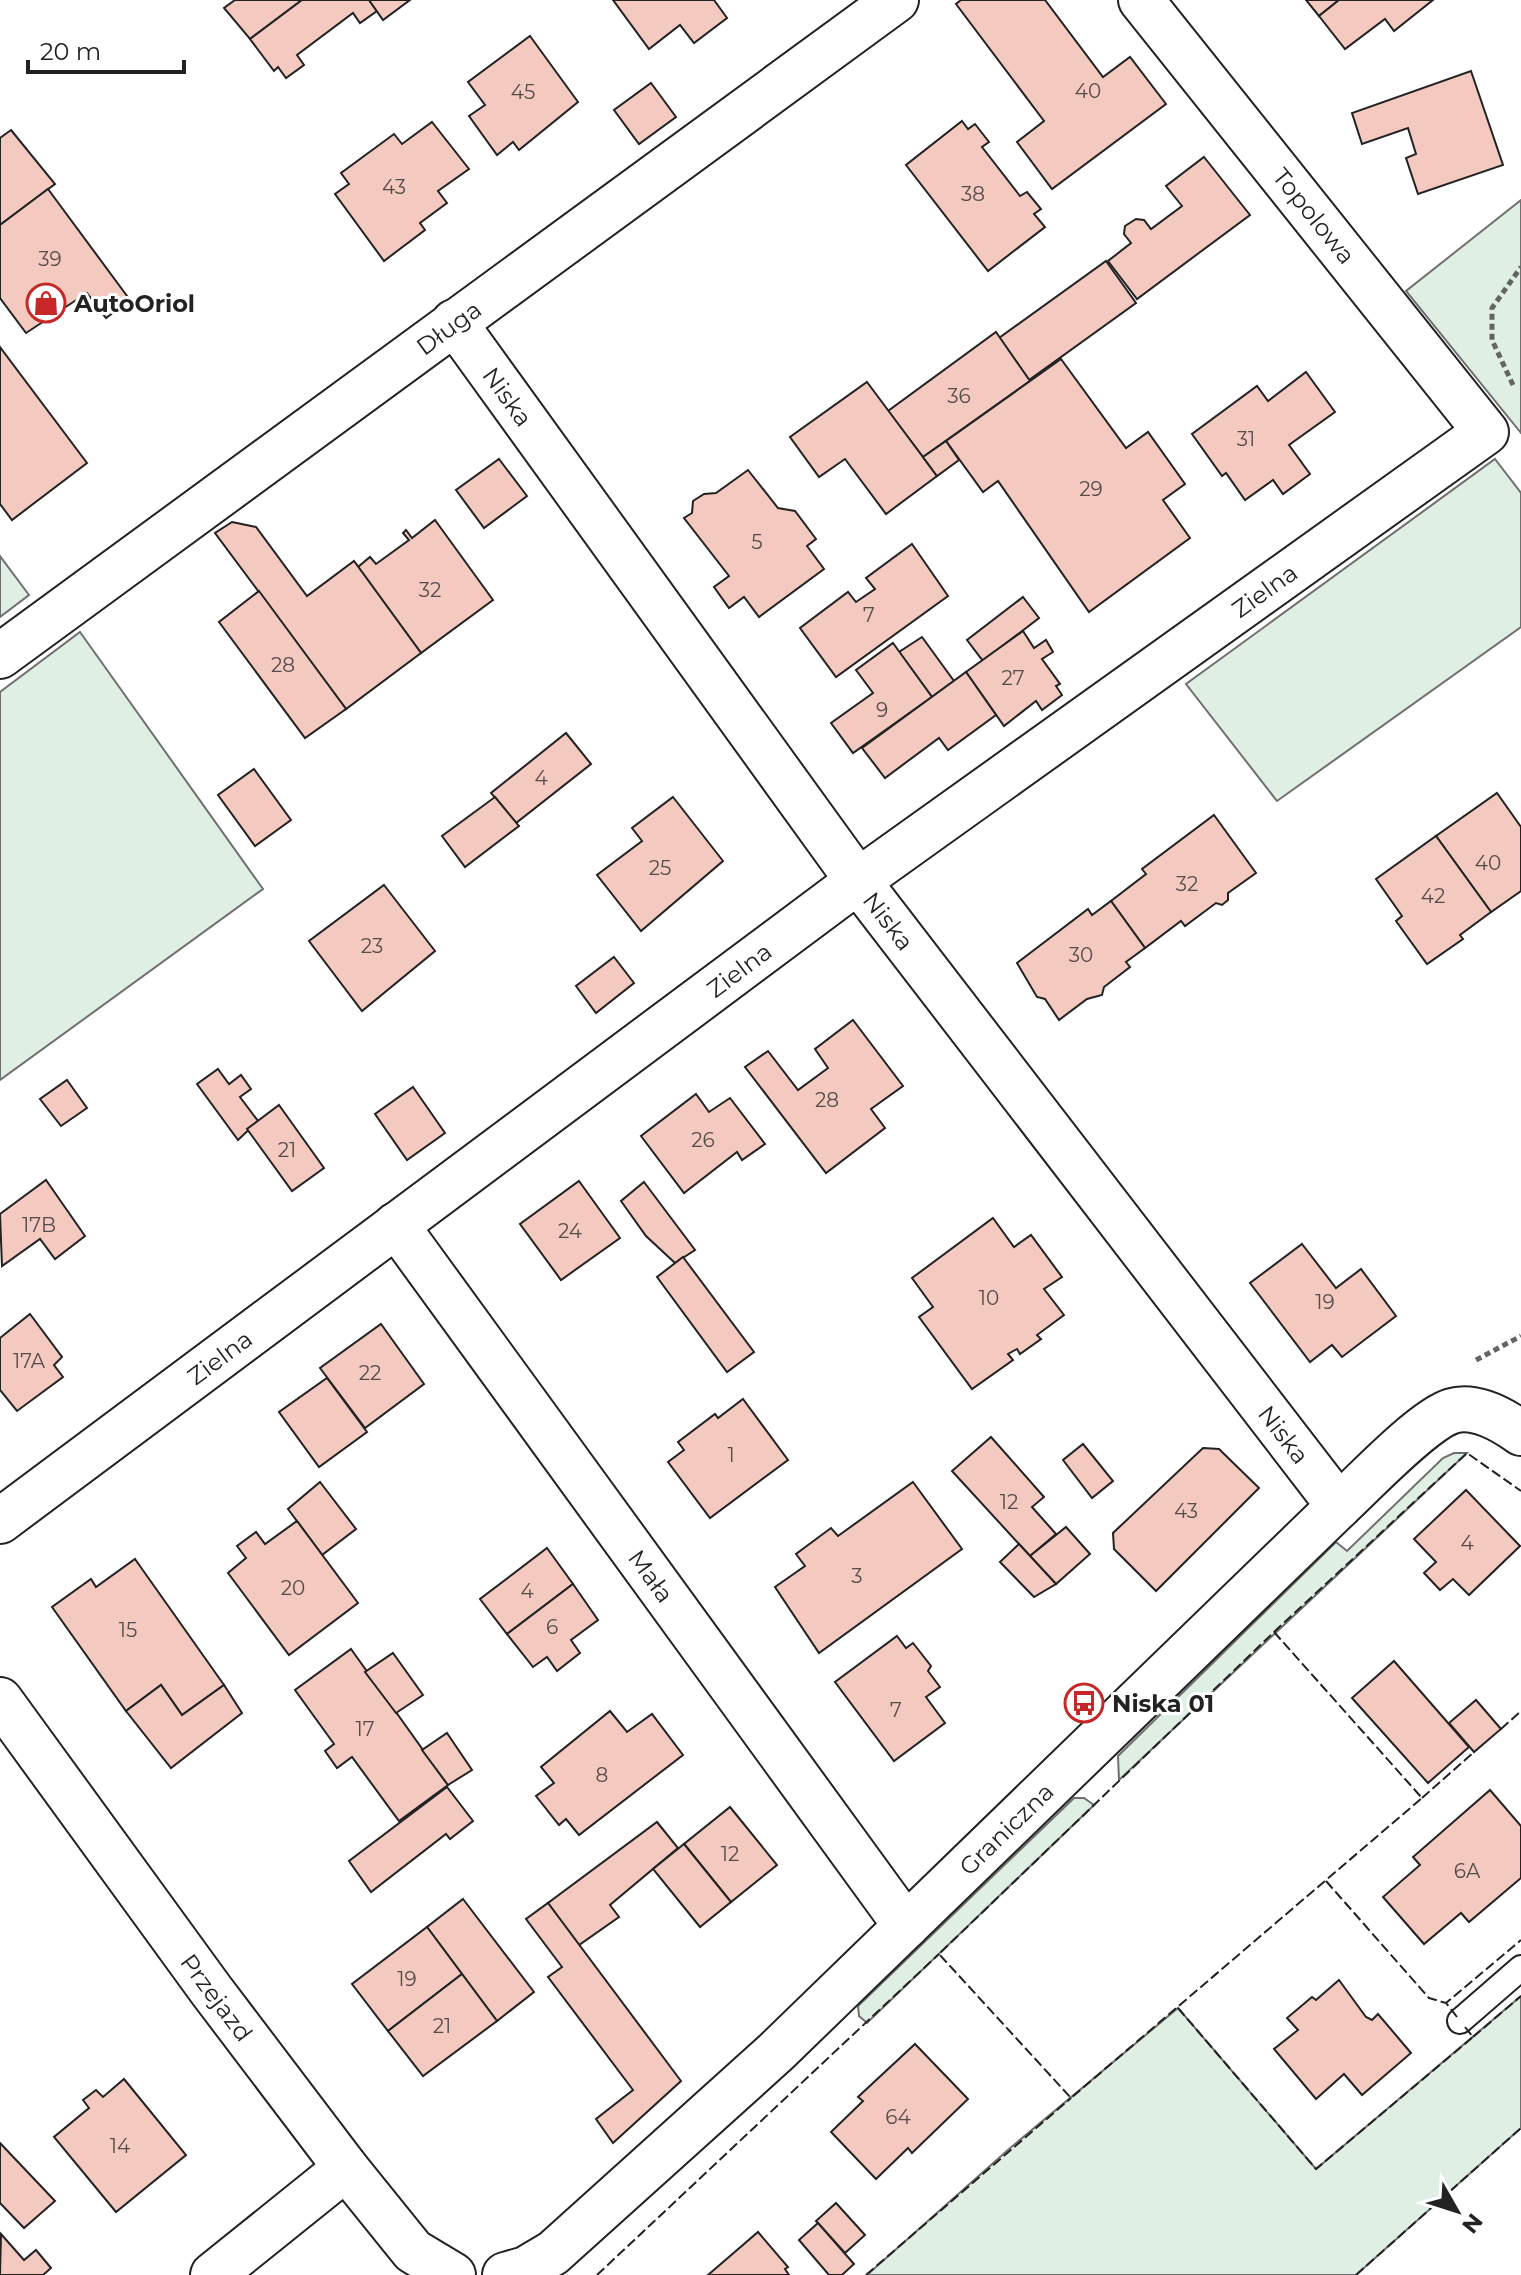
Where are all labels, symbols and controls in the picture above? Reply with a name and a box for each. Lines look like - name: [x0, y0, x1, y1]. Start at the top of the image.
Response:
- scale bar: [28, 24, 184, 74]
- text: 20 m: [40, 37, 101, 66]
- house number: 40: [1075, 79, 1101, 103]
- house number: 45: [511, 80, 535, 104]
- street label: Topolowa: [1267, 162, 1361, 270]
- house number: 43: [382, 175, 406, 199]
- house number: 38: [961, 182, 985, 206]
- house number: 39: [38, 247, 62, 271]
- shop icon: AutoOriol: [25, 282, 67, 324]
- place label: AutoOriol: [73, 289, 195, 318]
- street label: Długa: [410, 294, 487, 361]
- street label: Niska: [477, 361, 539, 432]
- house number: 36: [947, 384, 971, 408]
- house number: 31: [1237, 427, 1255, 451]
- house number: 29: [1079, 477, 1103, 501]
- house number: 5: [751, 530, 763, 554]
- street label: Zielna: [1226, 557, 1303, 624]
- house number: 32: [419, 578, 441, 602]
- house number: 7: [863, 603, 875, 627]
- house number: 28: [271, 653, 295, 677]
- house number: 27: [1001, 666, 1025, 690]
- house number: 9: [876, 698, 888, 722]
- house number: 4: [534, 766, 548, 790]
- house number: 40: [1475, 851, 1501, 875]
- house number: 25: [649, 856, 671, 880]
- house number: 32: [1176, 872, 1198, 896]
- house number: 42: [1421, 884, 1445, 908]
- street label: Niska: [857, 886, 920, 956]
- house number: 23: [361, 934, 383, 958]
- street label: Zielna: [701, 936, 777, 1003]
- house number: 30: [1069, 943, 1093, 967]
- house number: 28: [815, 1088, 839, 1112]
- house number: 26: [691, 1128, 715, 1152]
- house number: 21: [278, 1138, 296, 1162]
- house number: 17B: [22, 1213, 56, 1237]
- house number: 24: [558, 1219, 582, 1243]
- house number: 10: [979, 1286, 999, 1310]
- house number: 19: [1315, 1290, 1335, 1314]
- street label: Zielna: [182, 1324, 258, 1391]
- house number: 17A: [13, 1349, 46, 1373]
- house number: 22: [359, 1361, 381, 1385]
- street label: Niska: [1252, 1399, 1316, 1469]
- house number: 1: [727, 1443, 735, 1467]
- house number: 12: [1000, 1490, 1018, 1514]
- house number: 43: [1174, 1499, 1198, 1523]
- house number: 4: [1460, 1531, 1474, 1555]
- street label: Mała: [623, 1544, 680, 1608]
- house number: 3: [851, 1564, 863, 1588]
- house number: 20: [281, 1576, 305, 1600]
- house number: 4: [520, 1579, 534, 1603]
- house number: 6: [546, 1615, 558, 1639]
- house number: 15: [119, 1618, 137, 1642]
- bus stop icon: Niska 01: [1063, 1682, 1105, 1724]
- place label: Niska 01: [1112, 1689, 1214, 1718]
- house number: 7: [890, 1698, 902, 1722]
- house number: 17: [356, 1717, 375, 1741]
- house number: 8: [596, 1763, 608, 1787]
- street label: Graniczna: [953, 1777, 1059, 1881]
- house number: 12: [721, 1842, 739, 1866]
- house number: 6A: [1454, 1859, 1481, 1883]
- street label: Przejazd: [175, 1948, 259, 2047]
- house number: 19: [397, 1967, 417, 1991]
- house number: 21: [433, 2014, 451, 2038]
- house number: 64: [885, 2105, 911, 2129]
- house number: 14: [110, 2134, 130, 2158]
- north arrow: [1417, 2171, 1497, 2251]
- text: N: [1456, 2208, 1488, 2239]

